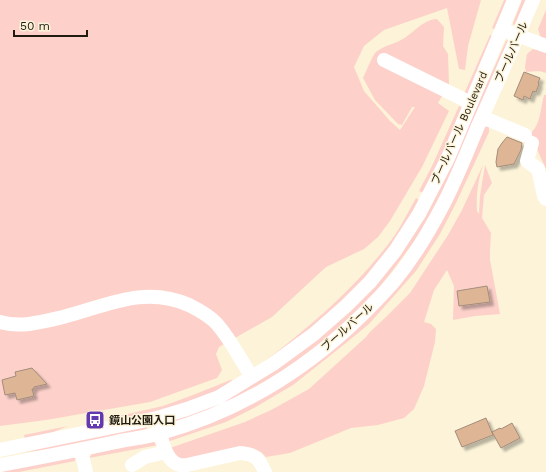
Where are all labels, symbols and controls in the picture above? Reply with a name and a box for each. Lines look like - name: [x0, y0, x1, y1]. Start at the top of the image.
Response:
- scale bar: [14, 12, 87, 38]
- text: 50 m: [20, 19, 50, 33]
- street label: ブールバール: [492, 19, 531, 85]
- street label: ブールバール Boulevard: [429, 69, 490, 187]
- street label: ブールバール: [318, 300, 376, 354]
- bus stop icon: 鏡山公園入口: [84, 409, 106, 431]
- place label: 鏡山公園入口: [109, 414, 175, 427]

